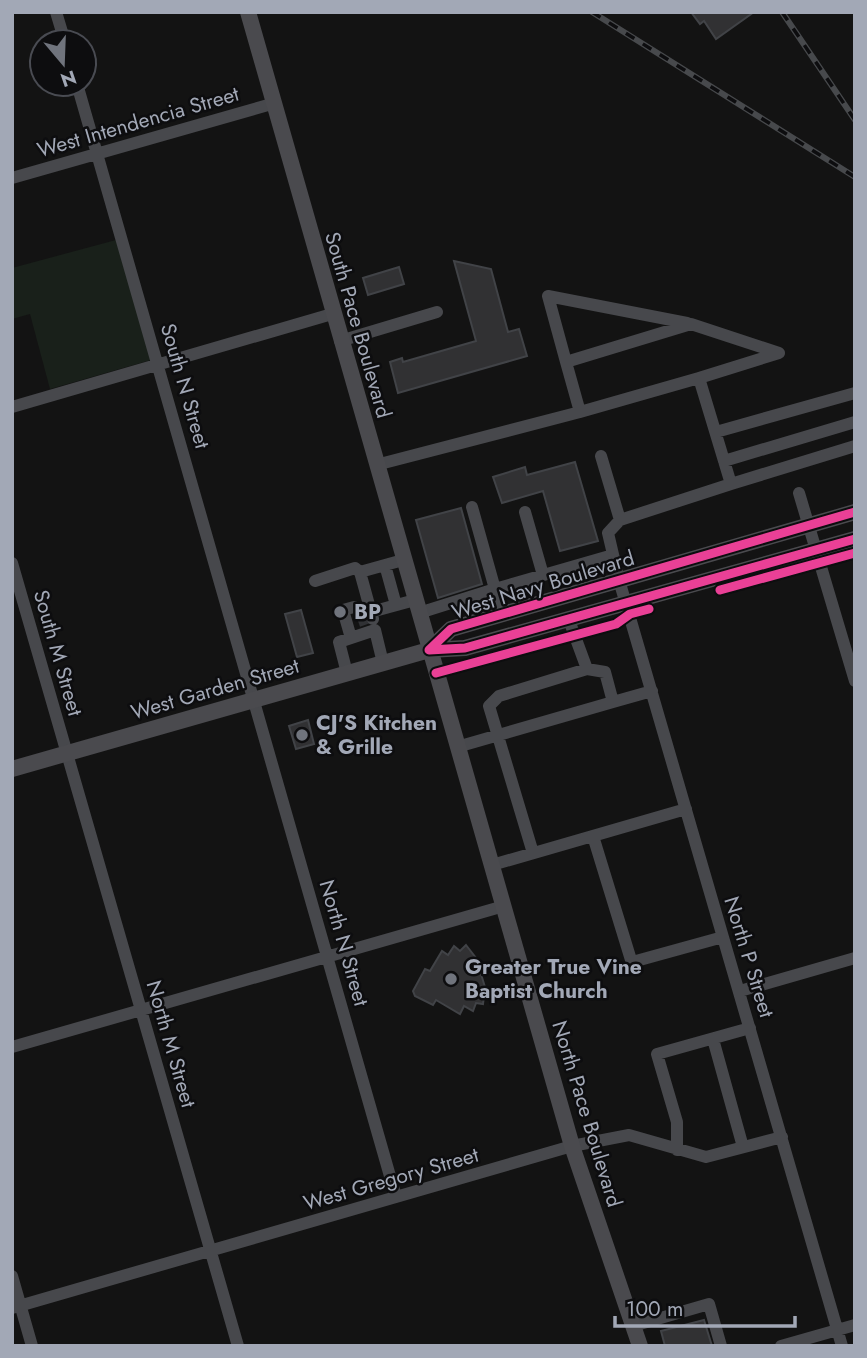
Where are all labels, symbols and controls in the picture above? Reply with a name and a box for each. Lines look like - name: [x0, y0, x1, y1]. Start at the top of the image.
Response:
- north arrow: [28, 28, 98, 98]
- text: N: [57, 63, 80, 94]
- street label: West Intendencia Street: [34, 79, 242, 165]
- street label: South Pace Boulevard: [317, 228, 399, 422]
- street label: South N Street: [153, 320, 217, 452]
- street label: West Navy Boulevard: [448, 543, 638, 627]
- street label: South M Street: [26, 586, 90, 720]
- place label: BP: [354, 597, 381, 627]
- marker: BP: [332, 604, 348, 620]
- street label: West Garden Street: [127, 651, 303, 727]
- place label: CJ'S Kitchen & Grille: [316, 708, 437, 762]
- marker: CJ'S Kitchen & Grille: [294, 727, 310, 743]
- street label: North N Street: [312, 876, 376, 1010]
- street label: North P Street: [716, 893, 782, 1021]
- place label: Greater True Vine Baptist Church: [465, 952, 642, 1006]
- marker: Greater True Vine Baptist Church: [443, 971, 459, 987]
- street label: North M Street: [139, 977, 203, 1111]
- street label: North Pace Boulevard: [544, 1017, 630, 1211]
- street label: West Gregory Street: [300, 1140, 482, 1218]
- scale bar: [615, 1284, 795, 1328]
- text: 100 m: [626, 1294, 683, 1324]

